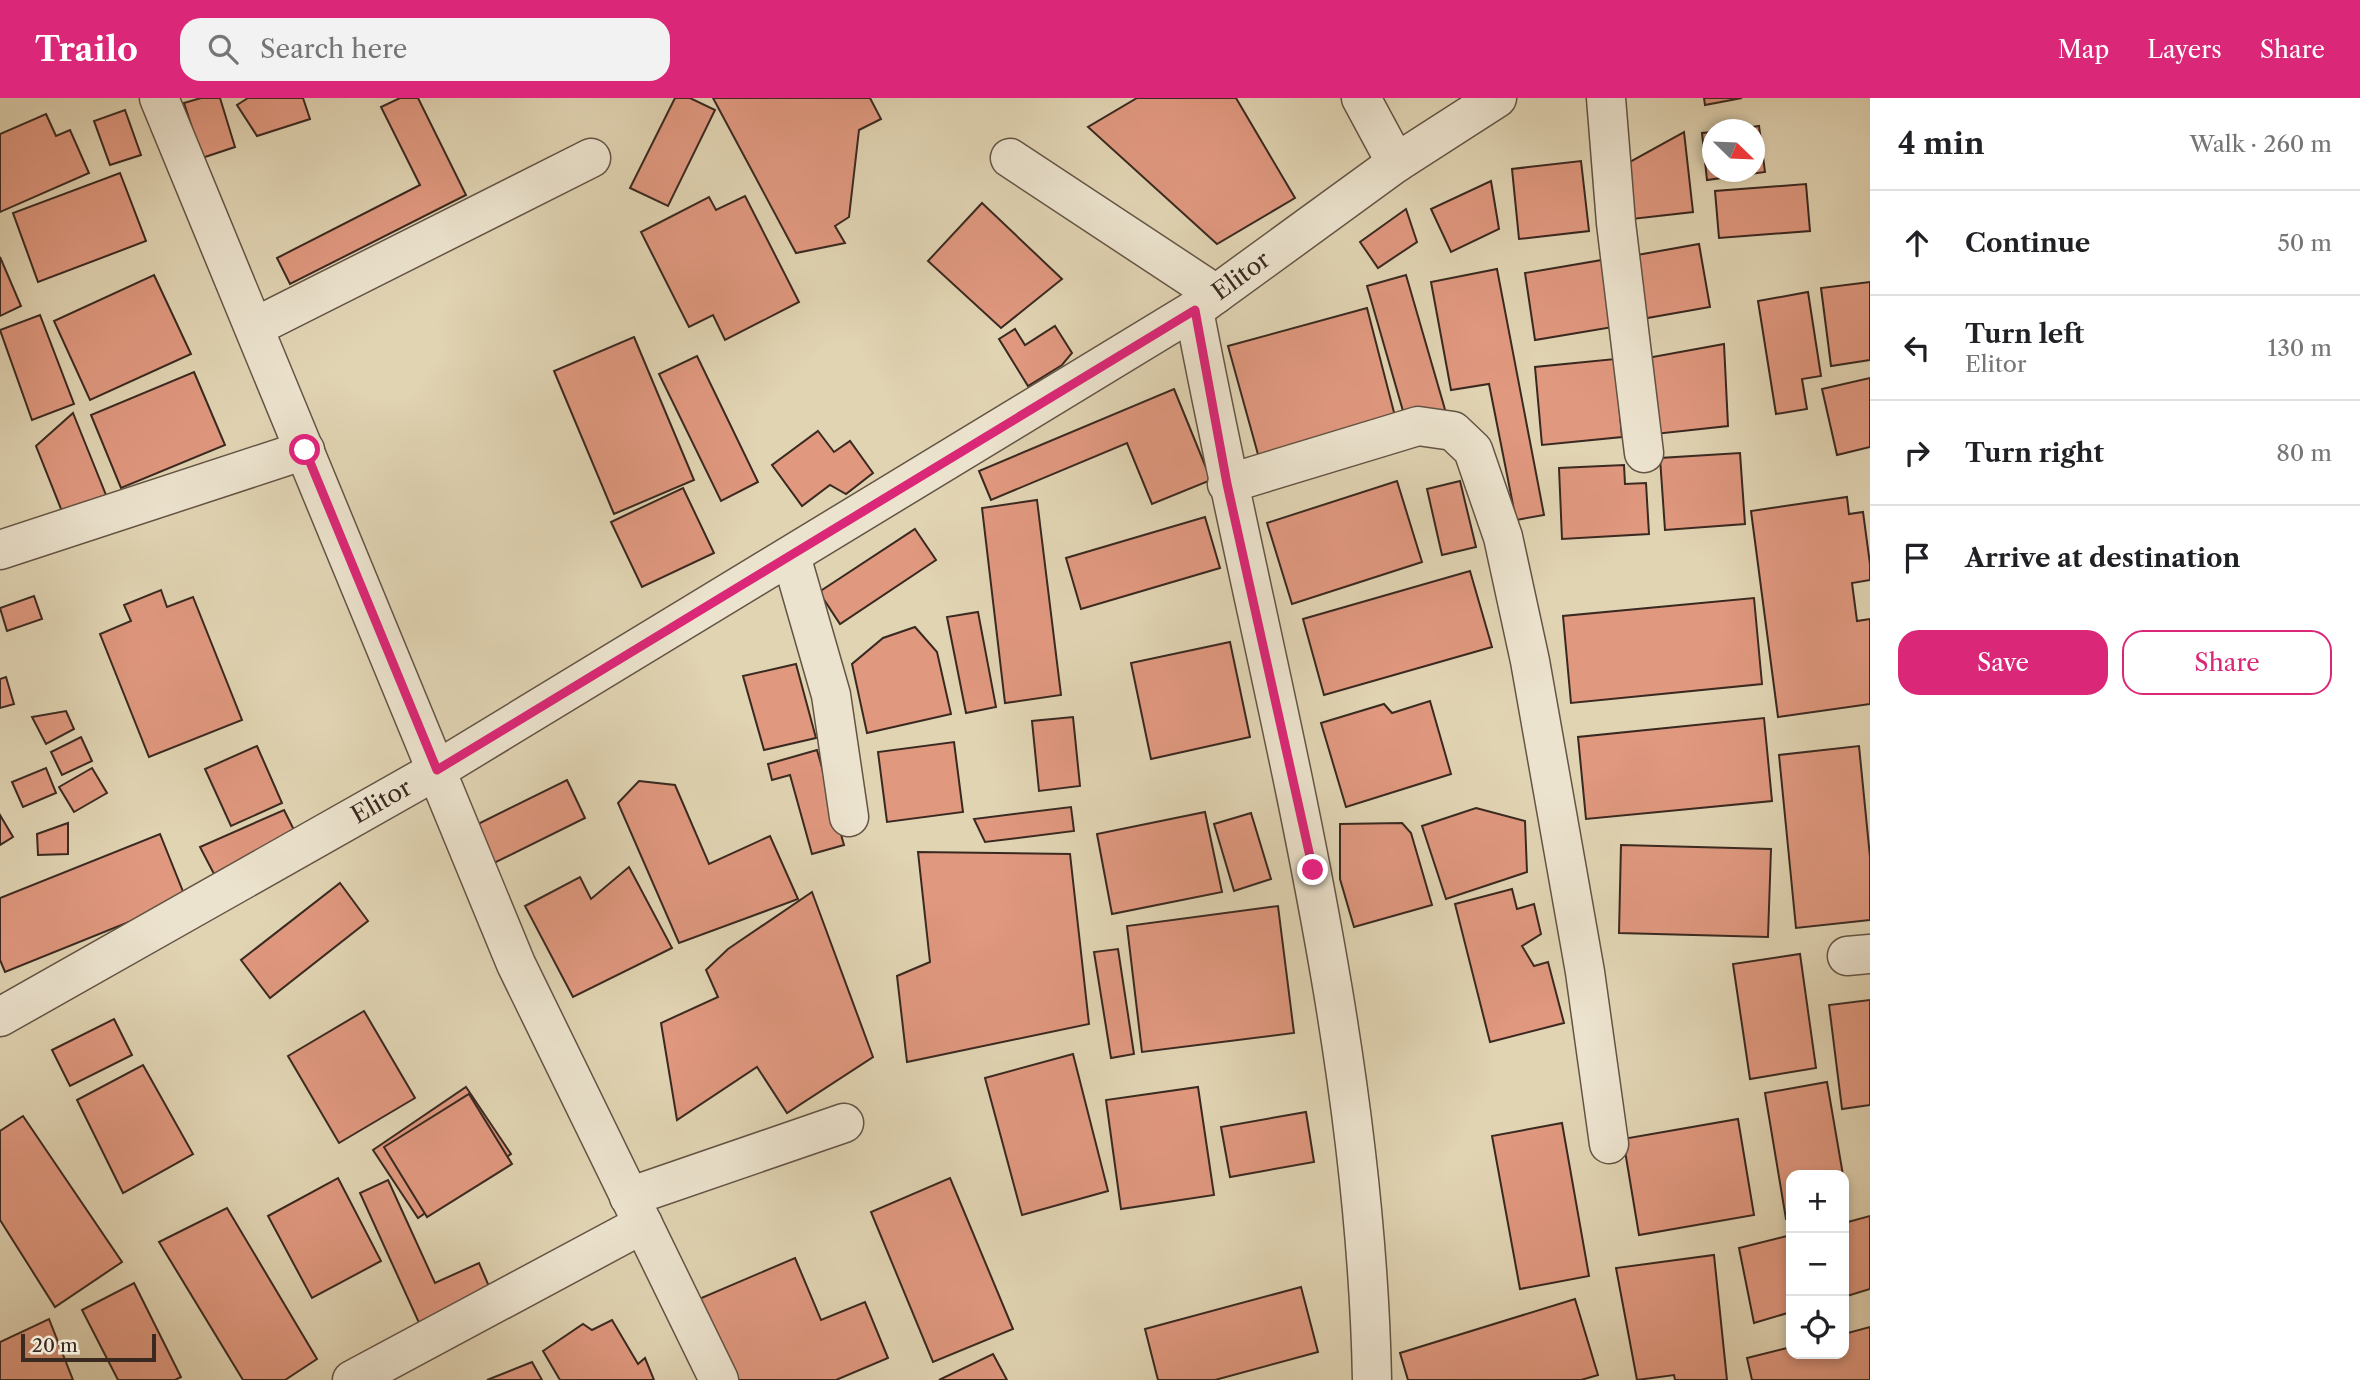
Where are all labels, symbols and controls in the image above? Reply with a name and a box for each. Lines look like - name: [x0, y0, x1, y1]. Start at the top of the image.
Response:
- search box: [180, 18, 670, 81]
- text: Trailo: [35, 29, 138, 70]
- icon: search: [204, 30, 242, 68]
- text: Search here: [260, 33, 407, 65]
- text: Map: [2058, 35, 2109, 64]
- text: Layers: [2147, 35, 2222, 64]
- text: Share: [2260, 35, 2325, 64]
- north arrow: [1702, 119, 1765, 182]
- text: 4 min: [1898, 125, 1984, 162]
- text: Walk · 260 m: [2190, 130, 2332, 158]
- icon: ahead: [1898, 224, 1936, 262]
- text: Continue: [1965, 227, 2090, 259]
- text: 50 m: [2277, 229, 2332, 257]
- street label: Elitor: [1206, 245, 1275, 306]
- text: Turn left: [1965, 318, 2084, 350]
- icon: left: [1898, 329, 1936, 367]
- text: 130 m: [2268, 334, 2332, 362]
- text: Elitor: [1965, 350, 2027, 378]
- route start: [289, 434, 320, 465]
- icon: right: [1898, 434, 1936, 472]
- text: Turn right: [1965, 437, 2104, 469]
- text: 80 m: [2276, 439, 2332, 467]
- icon: arrive: [1898, 539, 1936, 577]
- text: Arrive at destination: [1965, 542, 2240, 574]
- button: Save: [1898, 630, 2108, 695]
- button: Share: [2122, 630, 2332, 695]
- street label: Elitor: [346, 773, 416, 829]
- route end: [1297, 854, 1328, 885]
- map controls: [1786, 1170, 1849, 1359]
- button: +: [1786, 1170, 1849, 1233]
- button: −: [1786, 1233, 1849, 1296]
- button: locate: [1786, 1296, 1849, 1359]
- scale bar: [21, 1331, 156, 1363]
- text: 20 m: [32, 1334, 78, 1357]

